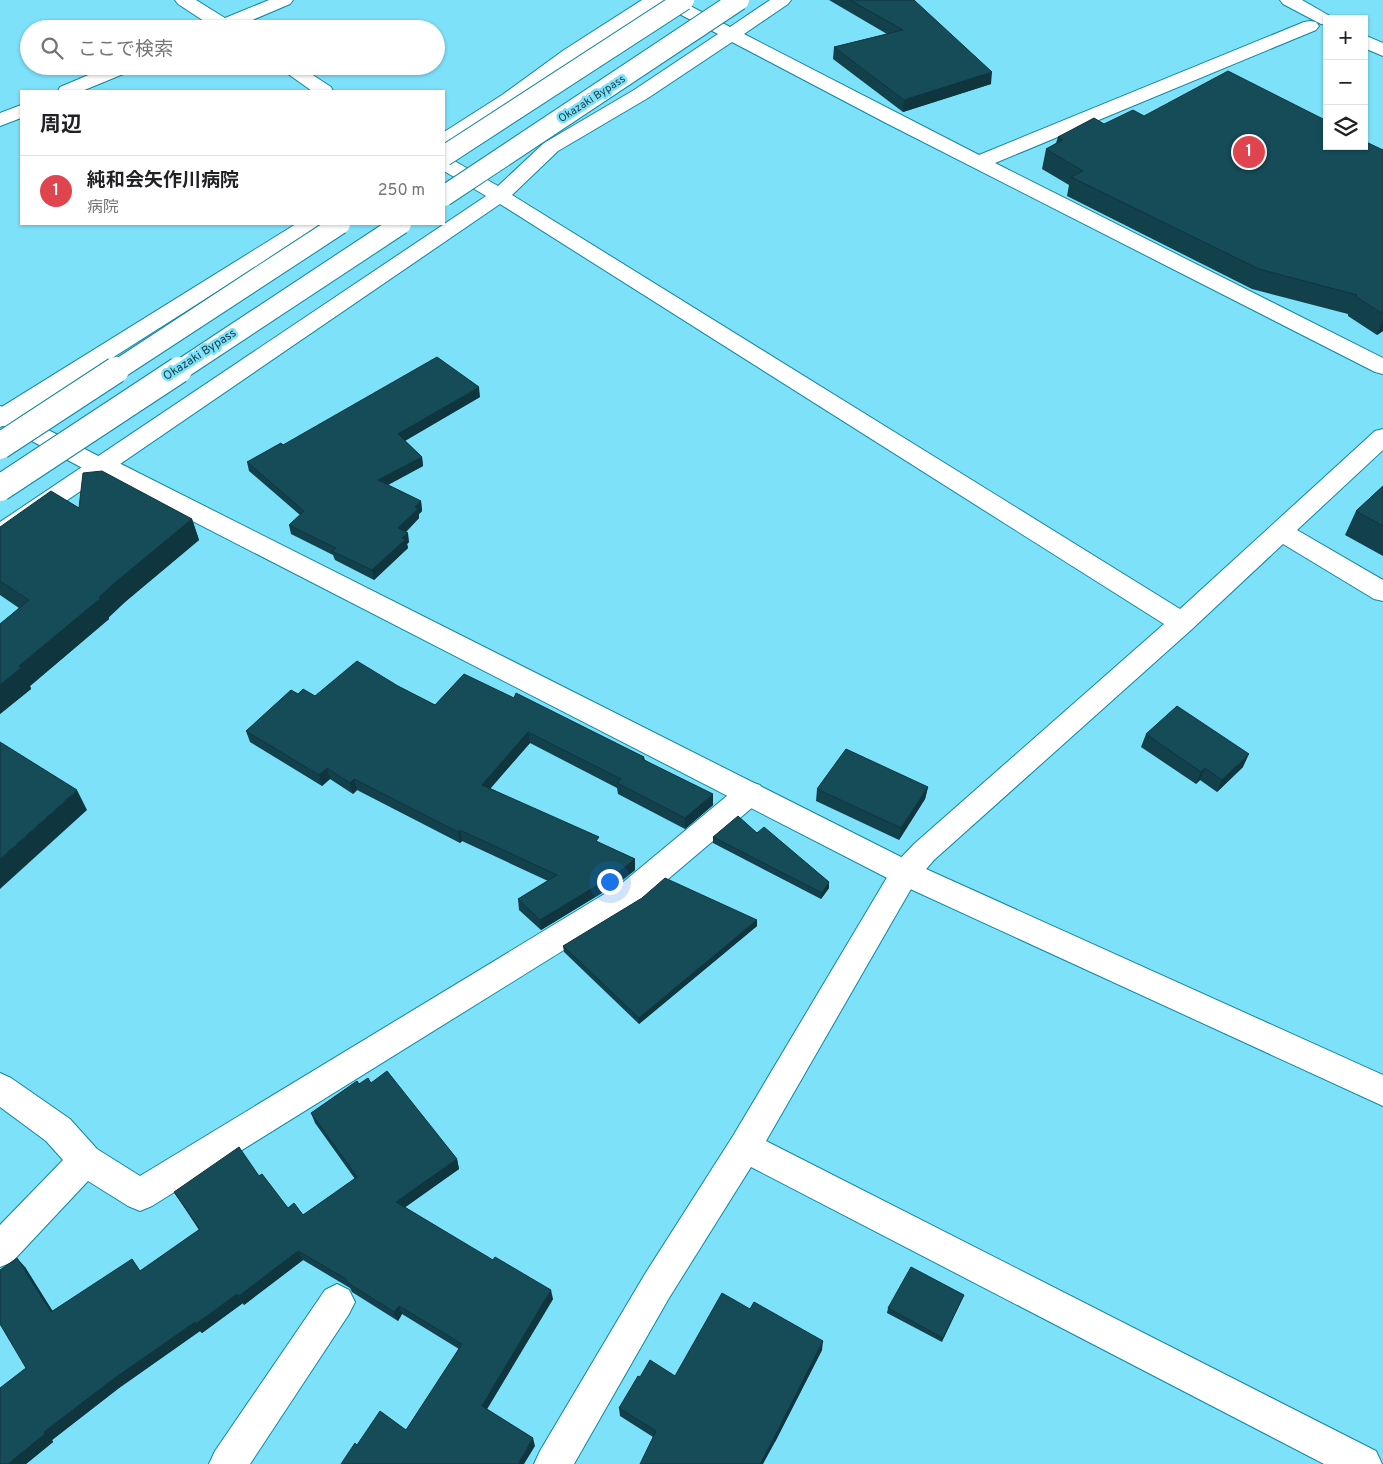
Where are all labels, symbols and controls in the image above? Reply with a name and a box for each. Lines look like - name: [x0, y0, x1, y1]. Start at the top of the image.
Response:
- map controls: [1323, 15, 1368, 150]
- button: +: [1323, 15, 1368, 60]
- search box: [20, 20, 445, 75]
- icon: search: [38, 34, 66, 62]
- text: ここで検索: [78, 38, 173, 62]
- button: −: [1323, 60, 1368, 105]
- street label: Okazaki Bypass: [556, 72, 628, 126]
- button: layers: [1323, 105, 1368, 150]
- text: 周辺: [40, 112, 82, 139]
- pin: 1: [1233, 133, 1265, 171]
- text: 純和会矢作川病院: [87, 169, 239, 193]
- text: 1: [53, 181, 59, 201]
- text: 250 m: [378, 181, 425, 201]
- text: 病院: [87, 198, 119, 218]
- street label: Okazaki Bypass: [160, 325, 240, 385]
- your location: [597, 869, 623, 895]

